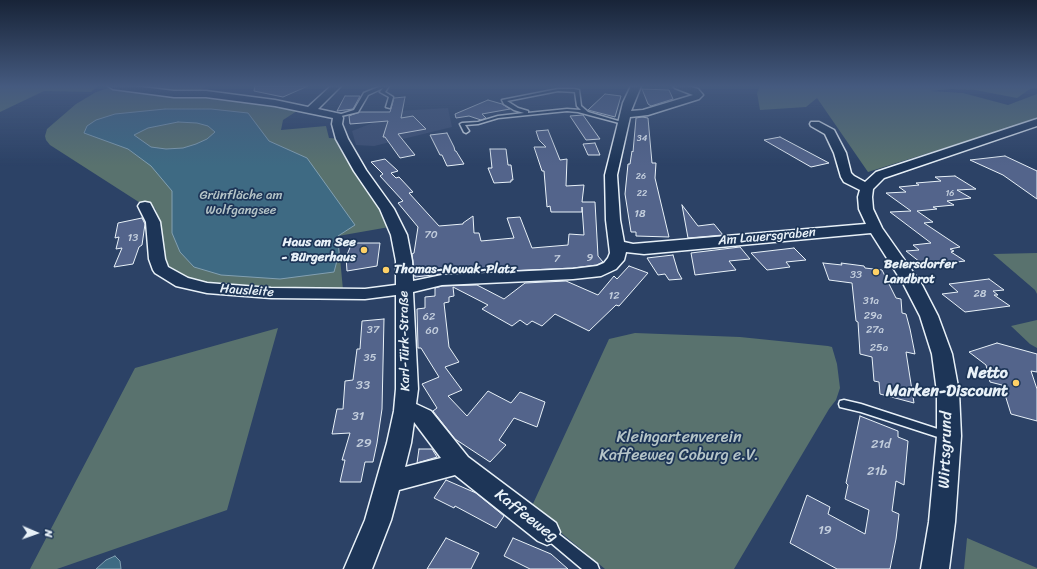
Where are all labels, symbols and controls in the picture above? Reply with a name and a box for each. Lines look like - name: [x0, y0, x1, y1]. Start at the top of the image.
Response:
- house number: 34: [637, 134, 647, 144]
- house number: 26: [636, 172, 646, 182]
- park label: Grünfläche am Wolfgangsee: [199, 188, 283, 219]
- house number: 22: [637, 189, 647, 199]
- house number: 16: [946, 189, 954, 199]
- house number: 18: [634, 207, 646, 221]
- street label: Am Lauersgraben: [717, 225, 817, 249]
- house number: 70: [424, 228, 438, 242]
- house number: 13: [128, 231, 138, 245]
- place label: Haus am See - Bürgerhaus: [281, 235, 356, 266]
- marker: Haus am See - Bürgerhaus: [359, 245, 369, 255]
- house number: 9: [587, 251, 593, 265]
- house number: 7: [554, 252, 560, 266]
- place label: Beiersdorfer Landbrot: [884, 257, 956, 288]
- place label: Thomas-Nowak-Platz: [394, 262, 516, 278]
- marker: Thomas-Nowak-Platz: [381, 265, 391, 275]
- marker: Beiersdorfer Landbrot: [871, 267, 881, 277]
- house number: 33: [850, 268, 862, 282]
- street label: Hausleite: [219, 281, 275, 301]
- house number: 28: [974, 287, 986, 301]
- house number: 12: [608, 289, 620, 303]
- street label: Karl-Türk-Straße: [396, 291, 414, 391]
- house number: 31a: [863, 294, 879, 308]
- house number: 29a: [864, 309, 882, 323]
- house number: 62: [423, 310, 435, 324]
- house number: 37: [367, 323, 379, 337]
- house number: 27a: [866, 323, 884, 337]
- house number: 60: [425, 324, 439, 338]
- house number: 25a: [870, 341, 888, 355]
- house number: 35: [364, 351, 376, 365]
- place label: Netto Marken-Discount: [886, 364, 1008, 402]
- house number: 33: [356, 378, 370, 394]
- marker: Netto Marken-Discount: [1011, 378, 1021, 388]
- house number: 31: [352, 409, 364, 425]
- street label: Wirtsgrund: [935, 411, 957, 489]
- park label: Kleingartenverein Kaffeeweg Coburg e.V.: [599, 428, 759, 466]
- house number: 29: [356, 436, 372, 452]
- house number: 21d: [871, 437, 891, 453]
- house number: 21b: [867, 464, 887, 480]
- street label: Kaffeeweg: [490, 485, 562, 547]
- north arrow: [16, 513, 56, 553]
- house number: 19: [818, 523, 832, 539]
- text: N: [39, 529, 58, 538]

